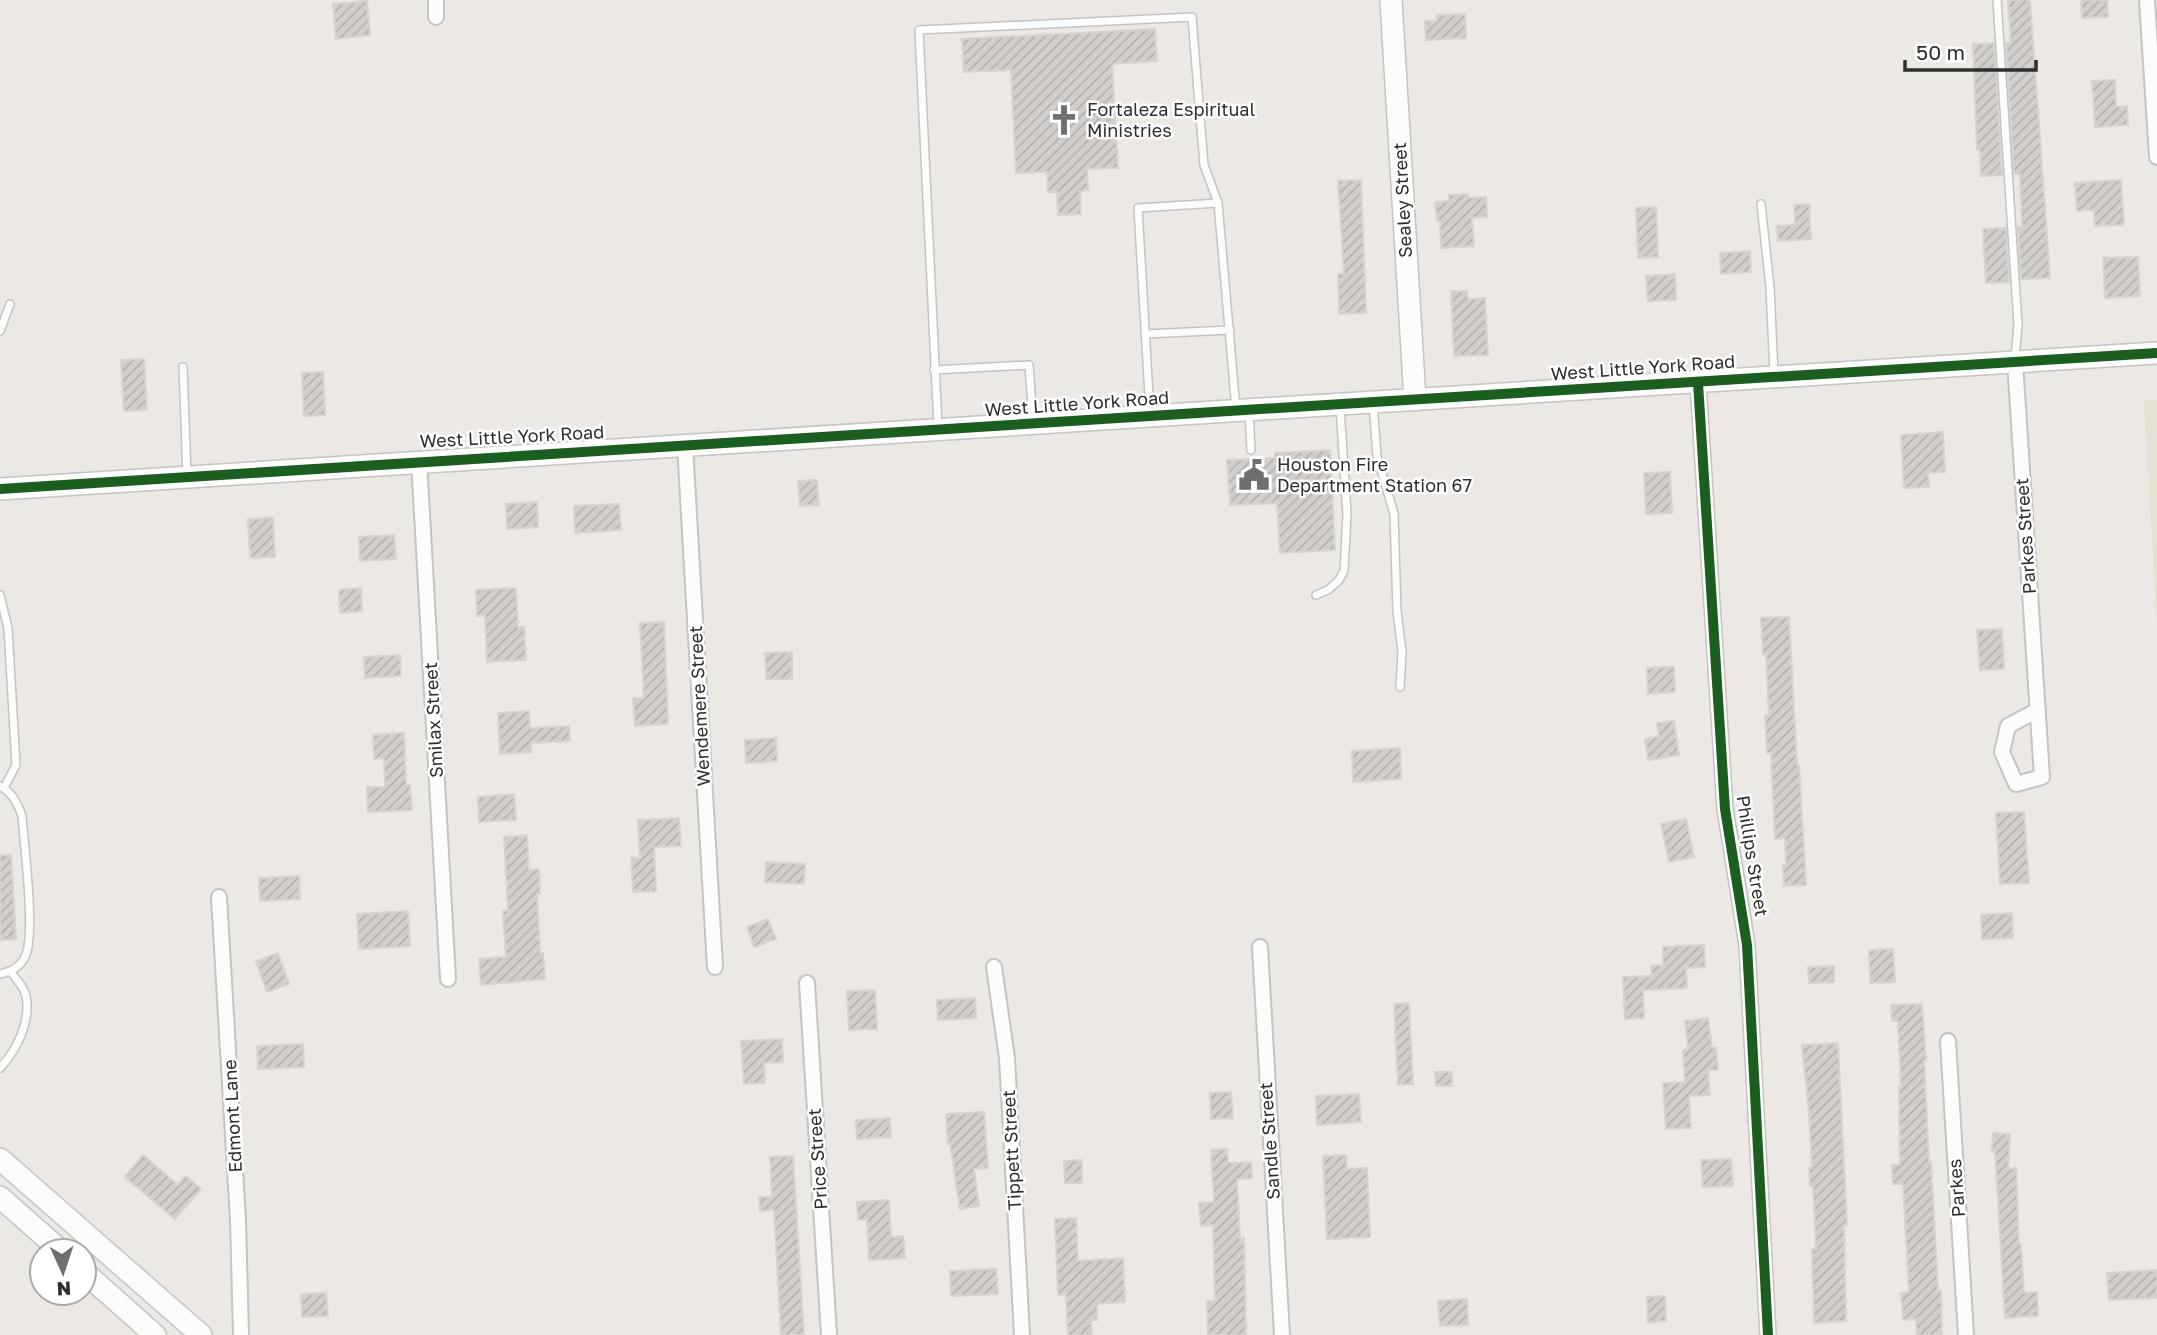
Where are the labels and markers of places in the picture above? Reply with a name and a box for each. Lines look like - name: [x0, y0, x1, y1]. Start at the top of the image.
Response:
- place label: Fortaleza Espiritual Ministries: [1087, 98, 1255, 141]
- church icon: Fortaleza Espiritual Ministries: [1047, 103, 1081, 137]
- place label: Houston Fire Department Station 67: [1277, 453, 1472, 496]
- public building icon: Houston Fire Department Station 67: [1237, 458, 1271, 492]

